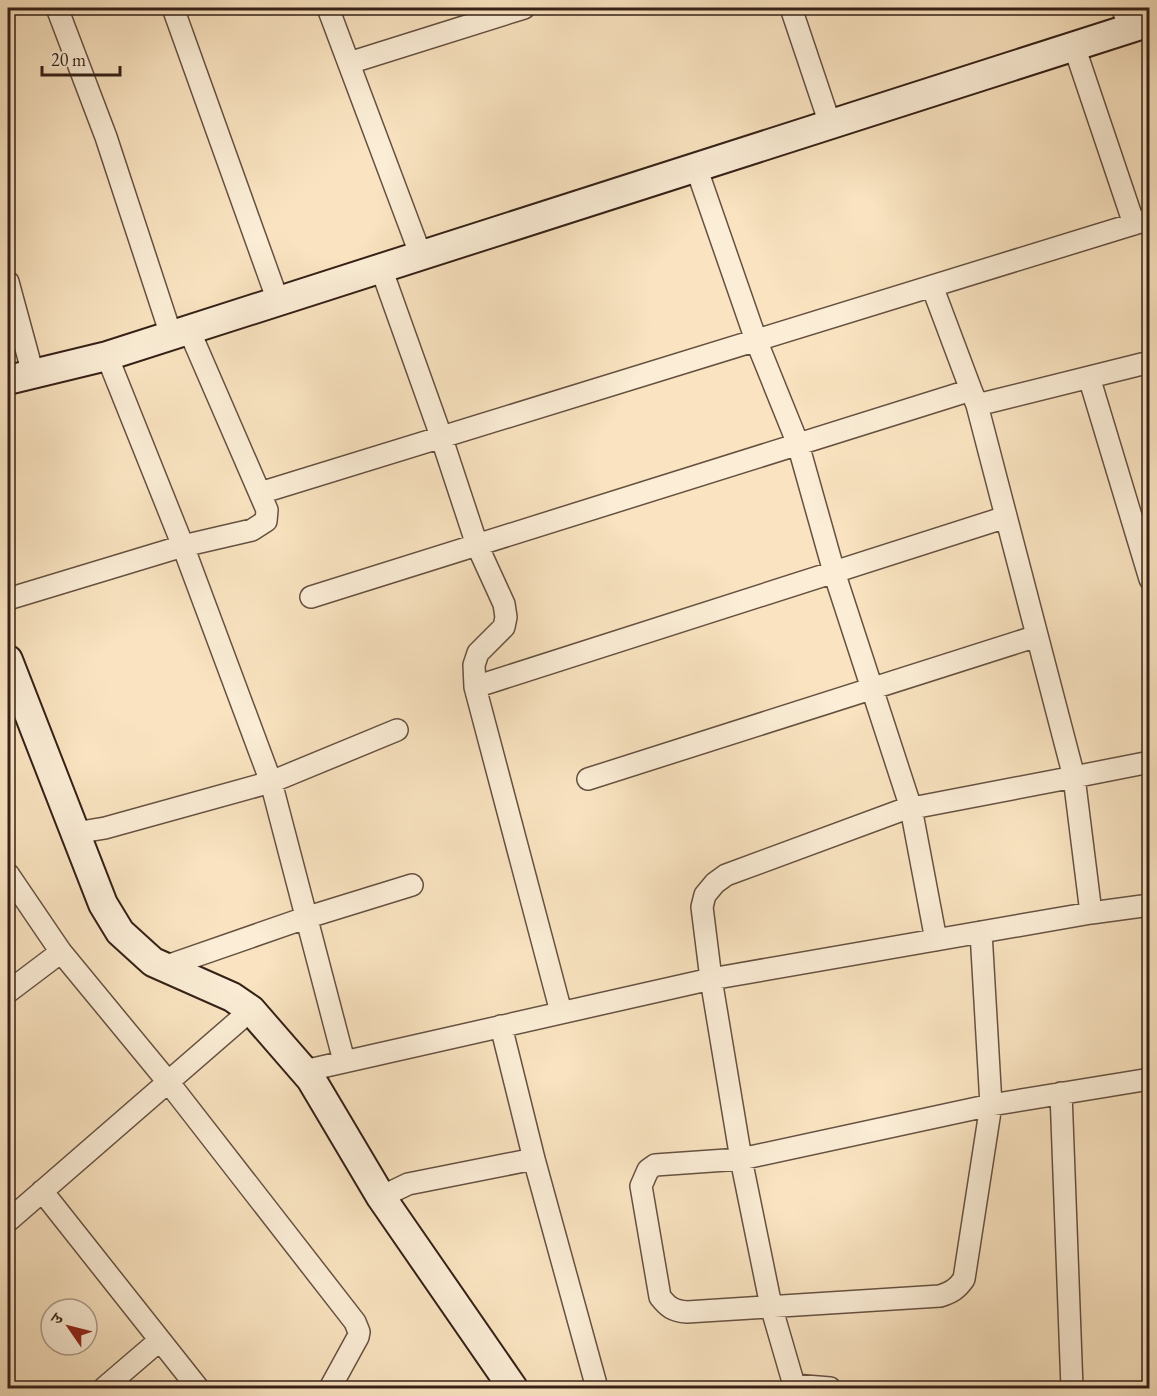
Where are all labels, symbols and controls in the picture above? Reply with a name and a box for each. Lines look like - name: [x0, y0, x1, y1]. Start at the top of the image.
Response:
- scale bar: [42, 39, 120, 77]
- text: 20 m: [51, 48, 86, 71]
- north arrow: [39, 1297, 99, 1357]
- text: उ: [46, 1308, 69, 1329]

